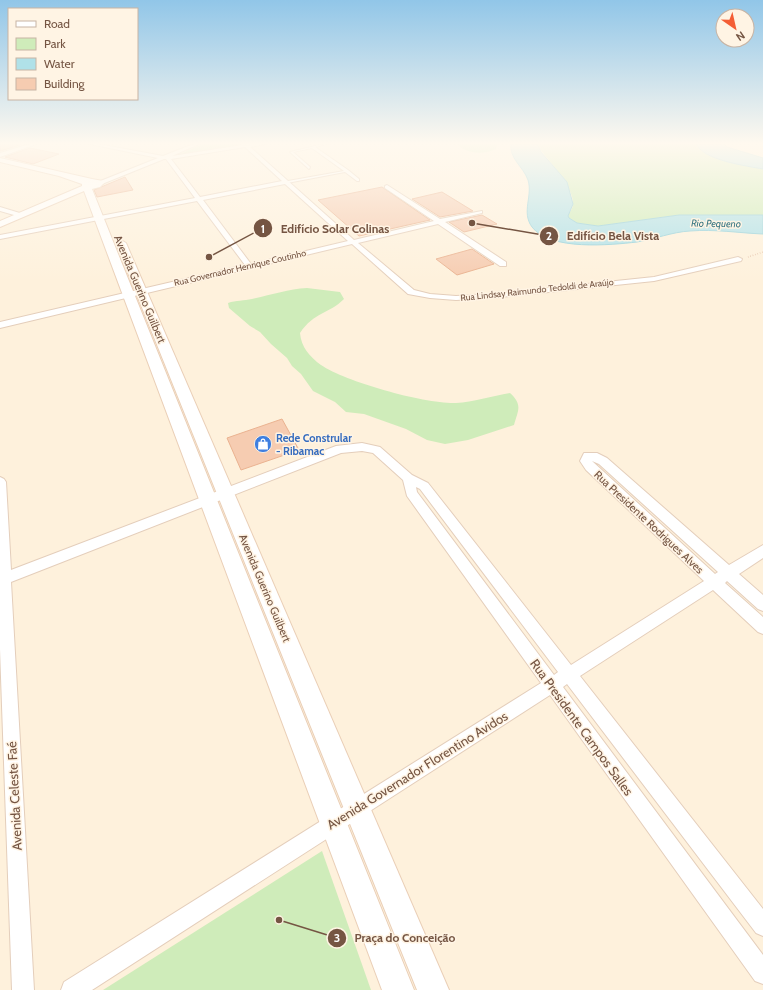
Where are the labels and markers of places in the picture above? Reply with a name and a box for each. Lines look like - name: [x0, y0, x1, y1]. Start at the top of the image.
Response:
- callout: Edifício Solar Colinas: [253, 216, 397, 240]
- callout: Edifício Bela Vista: [539, 224, 667, 248]
- place label: Rede Constrular - Ribamac: [276, 431, 352, 458]
- shop icon: Rede Constrular - Ribamac: [253, 434, 273, 454]
- callout: Praça do Conceição: [327, 926, 464, 950]

